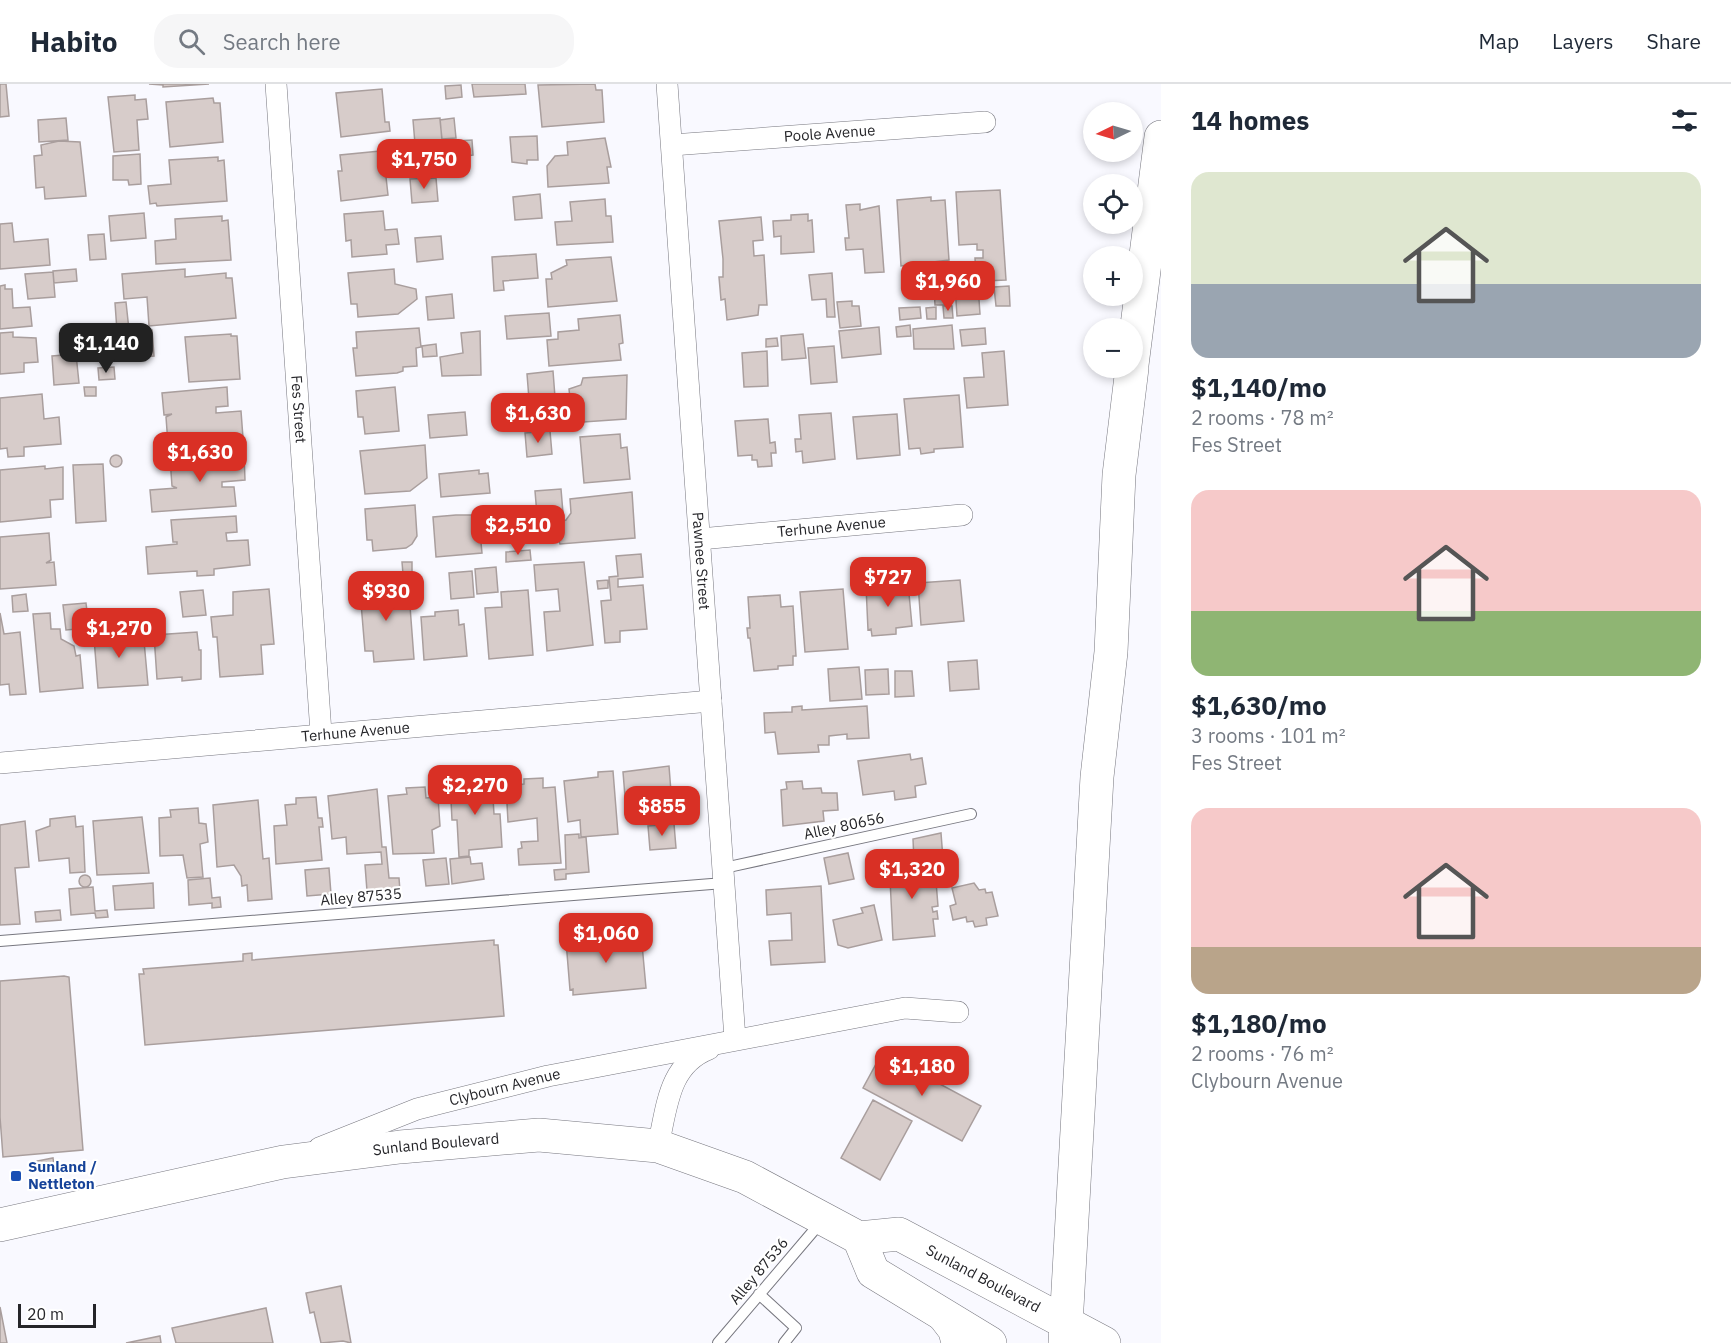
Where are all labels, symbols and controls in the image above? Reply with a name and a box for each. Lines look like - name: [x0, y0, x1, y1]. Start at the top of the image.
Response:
- search box: [154, 14, 574, 68]
- text: Habito: [30, 23, 118, 60]
- icon: search: [175, 25, 208, 58]
- text: Search here: [223, 27, 341, 56]
- text: Map: [1479, 27, 1519, 55]
- text: Layers: [1552, 27, 1614, 55]
- text: Share: [1647, 27, 1701, 55]
- north arrow: [1083, 102, 1143, 162]
- map controls: [1083, 102, 1143, 378]
- text: 14 homes: [1191, 103, 1309, 137]
- icon: filters: [1668, 104, 1701, 137]
- street label: Poole Avenue: [783, 120, 876, 146]
- pin: $1,750: [375, 139, 473, 190]
- text: $1,750: [391, 145, 457, 172]
- button: locate: [1083, 174, 1143, 234]
- icon: home: [1392, 211, 1500, 319]
- button: +: [1083, 246, 1143, 306]
- pin: $1,960: [899, 261, 997, 312]
- text: $1,960: [915, 267, 981, 294]
- button: −: [1083, 318, 1143, 378]
- pin: $1,140: [57, 323, 155, 374]
- text: $1,140: [73, 329, 139, 356]
- text: $1,140/mo: [1191, 370, 1327, 404]
- street label: Fes Street: [287, 374, 311, 444]
- pin: $1,630: [489, 393, 587, 444]
- text: $1,630: [505, 399, 571, 426]
- text: 2 rooms · 78 m²: [1191, 404, 1334, 431]
- text: Fes Street: [1191, 431, 1282, 458]
- pin: $1,630: [151, 432, 249, 483]
- text: $1,630: [167, 438, 233, 465]
- pin: $2,510: [469, 505, 567, 556]
- text: $2,510: [485, 511, 551, 538]
- street label: Pawnee Street: [688, 511, 714, 610]
- street label: Terhune Avenue: [776, 512, 887, 541]
- icon: home: [1392, 529, 1500, 637]
- pin: $727: [852, 557, 924, 608]
- text: $727: [864, 563, 912, 590]
- pin: $930: [350, 571, 422, 622]
- text: $930: [362, 577, 410, 604]
- pin: $1,270: [70, 608, 168, 659]
- text: $1,270: [86, 614, 152, 641]
- text: $1,630/mo: [1191, 688, 1327, 722]
- street label: Terhune Avenue: [301, 717, 411, 746]
- text: 3 rooms · 101 m²: [1191, 722, 1346, 749]
- text: Fes Street: [1191, 749, 1282, 776]
- pin: $2,270: [426, 765, 524, 816]
- text: $2,270: [442, 771, 508, 798]
- pin: $855: [626, 786, 698, 837]
- text: $855: [638, 792, 686, 819]
- street label: Alley 80656: [802, 808, 886, 843]
- icon: home: [1392, 847, 1500, 955]
- pin: $1,320: [863, 849, 961, 900]
- text: $1,320: [879, 855, 945, 882]
- street label: Alley 87535: [319, 883, 403, 910]
- pin: $1,060: [557, 913, 655, 964]
- text: $1,060: [573, 919, 639, 946]
- text: $1,180/mo: [1191, 1006, 1327, 1040]
- text: 2 rooms · 76 m²: [1191, 1040, 1334, 1067]
- pin: $1,180: [873, 1046, 971, 1097]
- text: $1,180: [889, 1052, 955, 1079]
- street label: Clybourn Avenue: [447, 1064, 562, 1110]
- text: Clybourn Avenue: [1191, 1067, 1343, 1094]
- street label: Sunland Boulevard: [372, 1128, 500, 1159]
- place label: Sunland / Nettleton: [28, 1157, 97, 1193]
- marker: Sunland / Nettleton: [9, 1169, 23, 1183]
- street label: Alley 87536: [725, 1233, 792, 1308]
- street label: Sunland Boulevard: [923, 1240, 1044, 1316]
- scale bar: [18, 1301, 96, 1328]
- text: 20 m: [27, 1304, 64, 1324]

